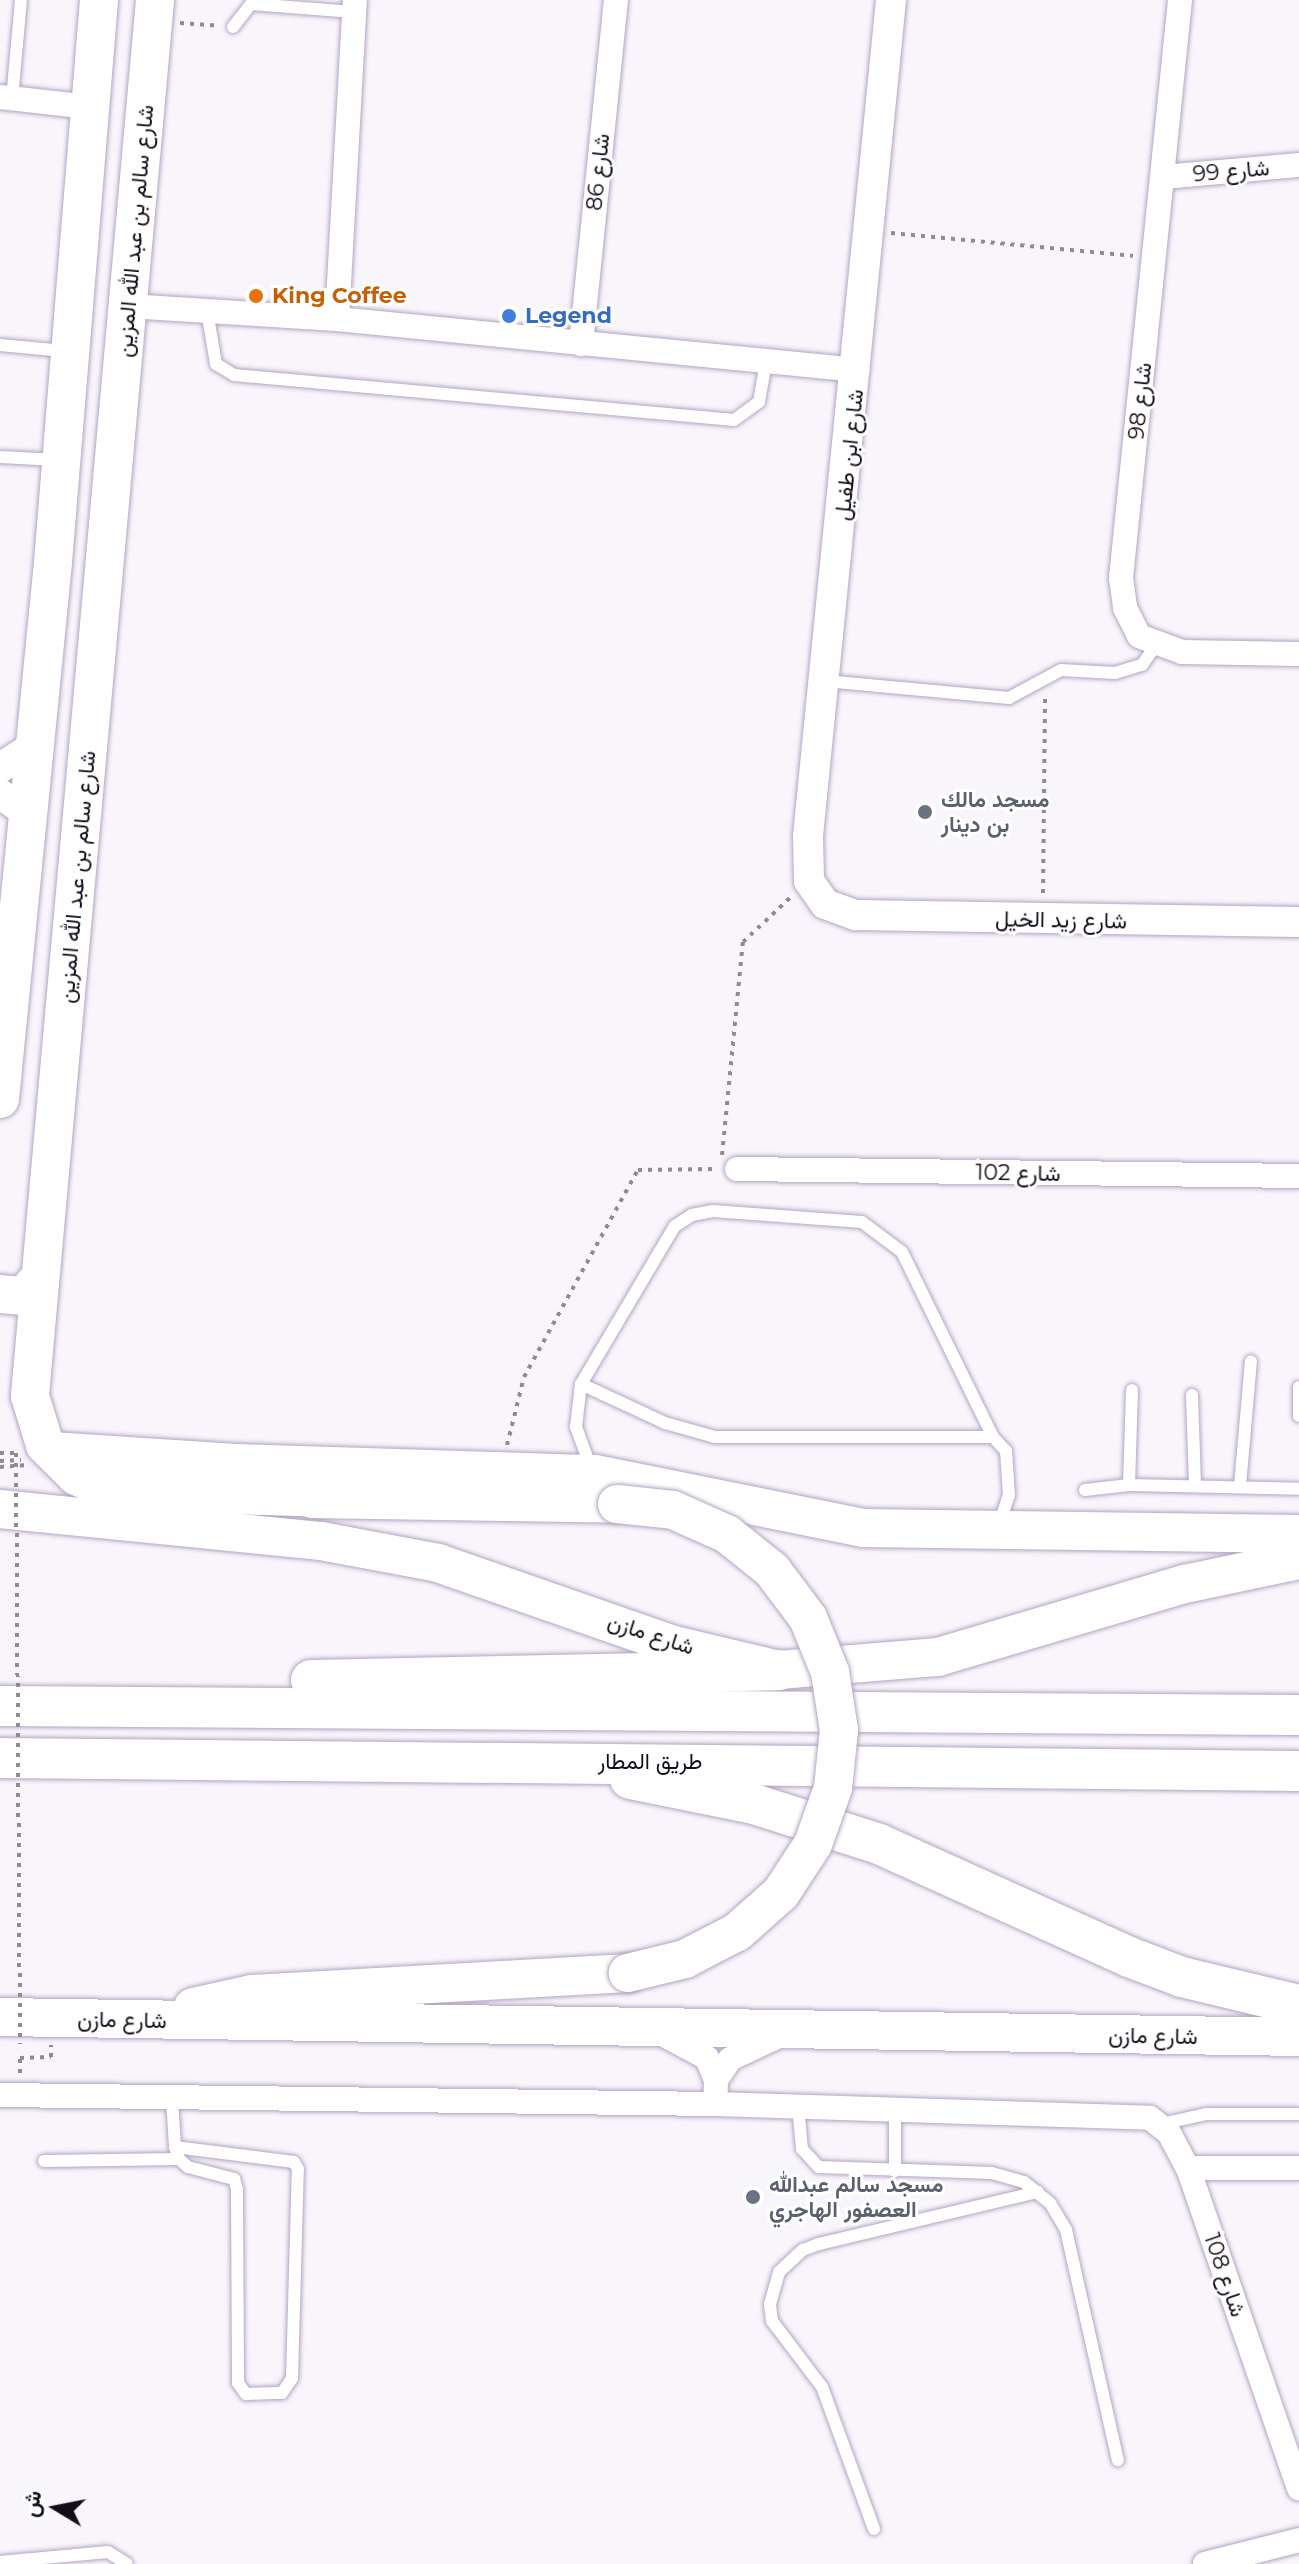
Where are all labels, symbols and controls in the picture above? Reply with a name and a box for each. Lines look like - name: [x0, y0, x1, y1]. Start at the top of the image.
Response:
- street label: شارع سالم بن عبد الله المزين: [111, 104, 159, 358]
- street label: شارع 86: [581, 132, 615, 212]
- street label: شارع 99: [1192, 155, 1270, 187]
- place label: King Coffee: [272, 283, 407, 309]
- marker: King Coffee: [247, 287, 265, 305]
- place label: Legend: [525, 303, 612, 329]
- marker: Legend: [500, 307, 518, 325]
- street label: شارع 98: [1123, 361, 1157, 441]
- street label: شارع ابن طفيل: [829, 388, 869, 522]
- street label: شارع سالم بن عبد الله المزين: [53, 750, 101, 1004]
- place label: مسجد مالك بن دينار: [941, 786, 1050, 838]
- marker: مسجد مالك بن دينار: [916, 803, 934, 821]
- street label: شارع زيد الخيل: [995, 906, 1127, 934]
- street label: شارع 102: [975, 1159, 1061, 1187]
- street label: شارع مازن: [604, 1608, 698, 1660]
- street label: طريق المطار: [598, 1749, 702, 1775]
- street label: شارع مازن: [77, 2006, 167, 2034]
- street label: شارع مازن: [1108, 2022, 1198, 2050]
- place label: مسجد سالم عبدالله العصفور الهاجري: [769, 2171, 943, 2222]
- marker: مسجد سالم عبدالله العصفور الهاجري: [744, 2188, 762, 2206]
- street label: شارع 108: [1198, 2230, 1252, 2320]
- north arrow: [16, 2468, 96, 2548]
- text: ش: [16, 2488, 47, 2519]

